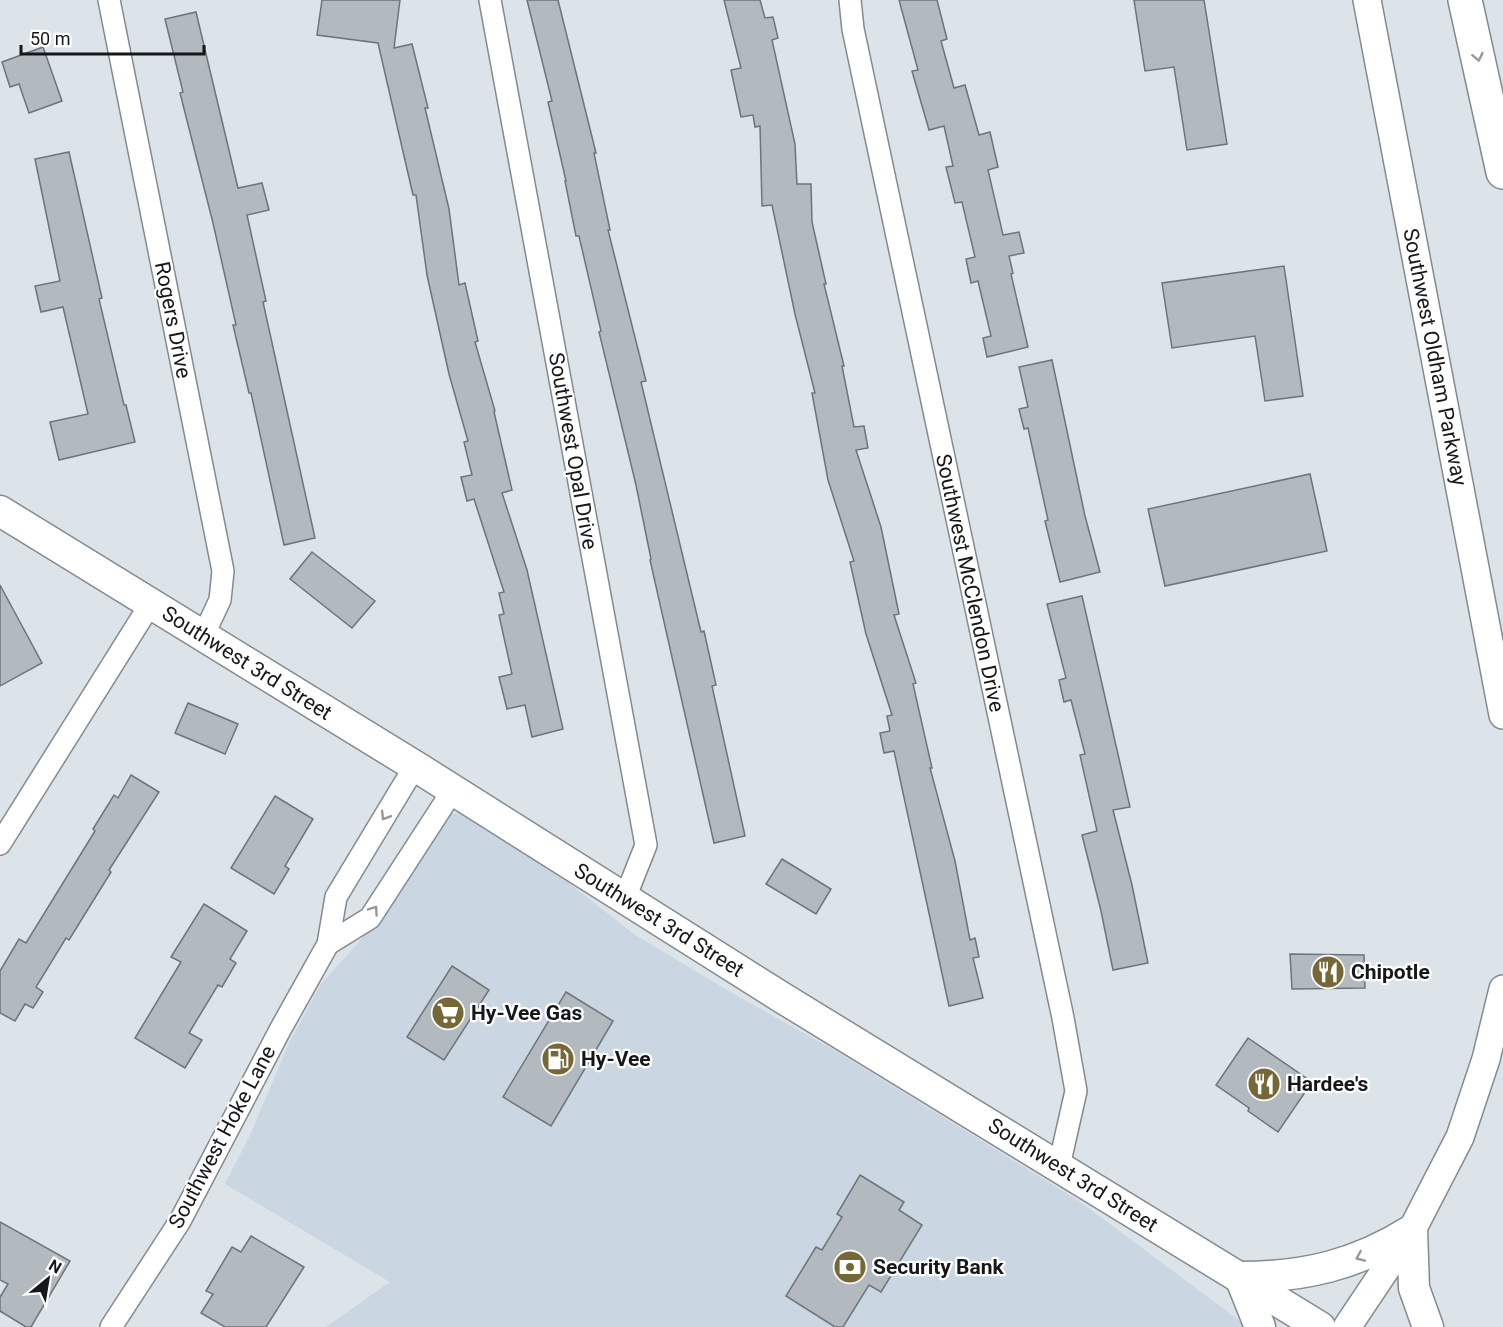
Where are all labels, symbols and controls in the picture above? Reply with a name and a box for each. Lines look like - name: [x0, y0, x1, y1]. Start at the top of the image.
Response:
- scale bar: [21, 18, 204, 56]
- text: 50 m: [30, 28, 70, 49]
- one-way arrow: [1470, 52, 1483, 62]
- street label: Southwest Oldham Parkway: [1398, 226, 1472, 488]
- street label: Rogers Drive: [150, 260, 196, 380]
- street label: Southwest Opal Drive: [544, 351, 602, 551]
- street label: Southwest McClendon Drive: [931, 452, 1009, 714]
- street label: Southwest 3rd Street: [158, 601, 336, 725]
- one-way arrow: [380, 810, 392, 820]
- street label: Southwest 3rd Street: [570, 858, 748, 982]
- one-way arrow: [367, 906, 378, 917]
- restaurant icon: Chipotle: [1310, 954, 1346, 990]
- place label: Chipotle: [1351, 960, 1430, 984]
- supermarket icon: Hy-Vee Gas: [430, 995, 466, 1031]
- place label: Hy-Vee Gas: [471, 1001, 582, 1025]
- fuel station icon: Hy-Vee: [540, 1041, 576, 1077]
- street label: Southwest Hoke Lane: [164, 1042, 280, 1232]
- place label: Hy-Vee: [581, 1047, 651, 1071]
- restaurant icon: Hardee's: [1246, 1066, 1282, 1102]
- place label: Hardee's: [1287, 1072, 1368, 1096]
- street label: Southwest 3rd Street: [984, 1113, 1162, 1237]
- north arrow: [18, 1249, 78, 1309]
- bank icon: Security Bank: [832, 1249, 868, 1285]
- one-way arrow: [1355, 1250, 1366, 1262]
- text: N: [46, 1255, 65, 1277]
- place label: Security Bank: [873, 1255, 1005, 1279]

